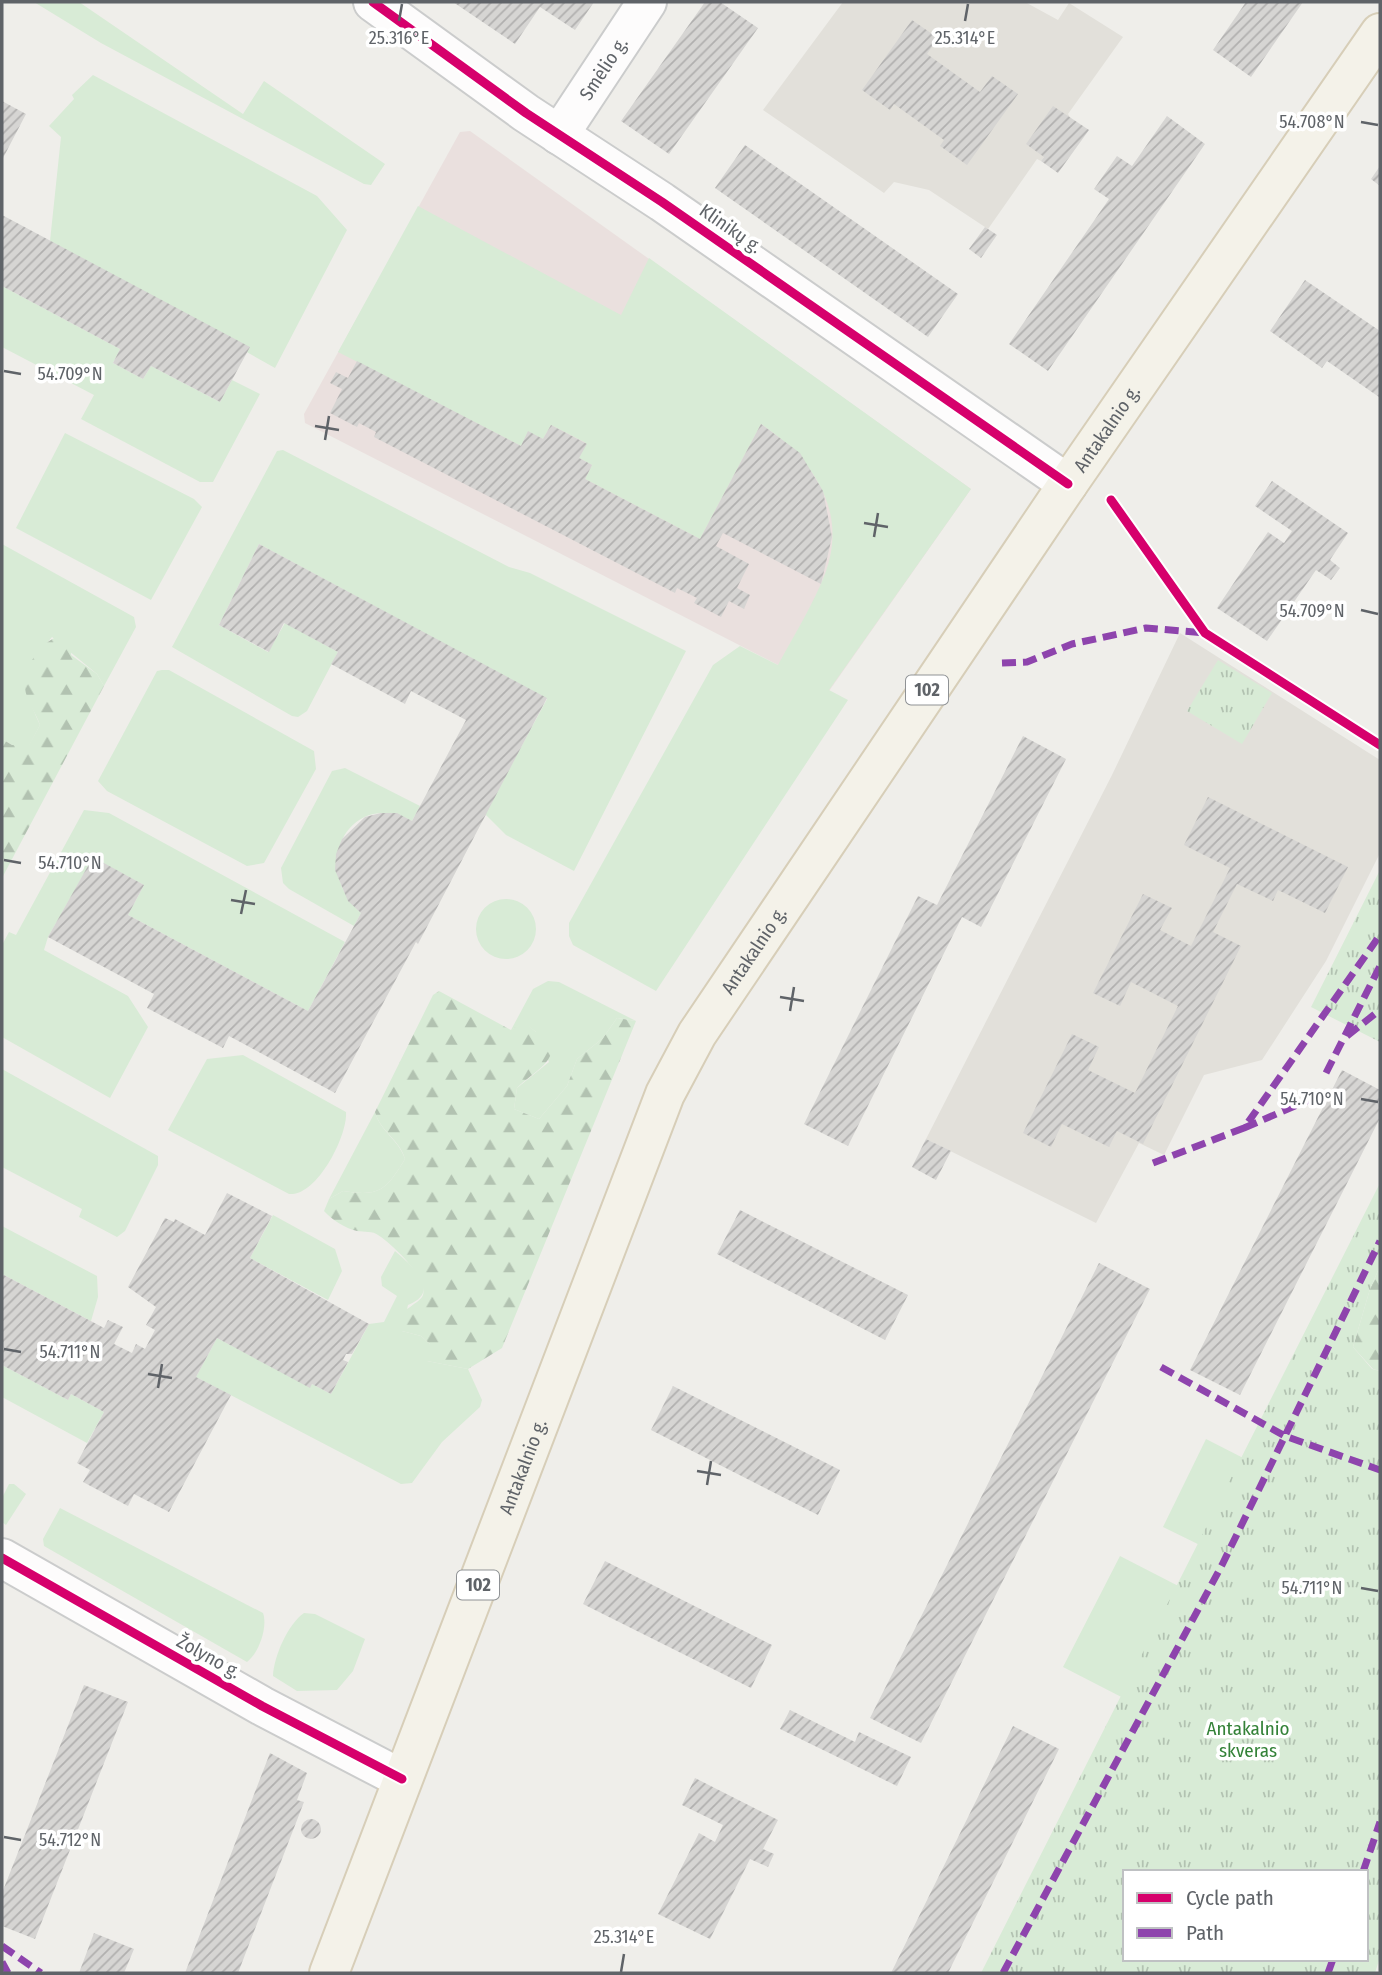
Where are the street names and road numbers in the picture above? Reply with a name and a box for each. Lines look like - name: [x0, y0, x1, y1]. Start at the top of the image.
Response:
- street label: Smėlio g.: [574, 33, 633, 104]
- street label: Klinikų g.: [695, 199, 766, 258]
- street label: Antakalnio g.: [1069, 381, 1145, 477]
- road number: 102: [906, 676, 948, 704]
- street label: Antakalnio g.: [716, 903, 791, 999]
- street label: Antakalnio g.: [494, 1416, 552, 1518]
- road number: 102: [457, 1570, 499, 1600]
- street label: Žolyno g.: [173, 1630, 245, 1683]

